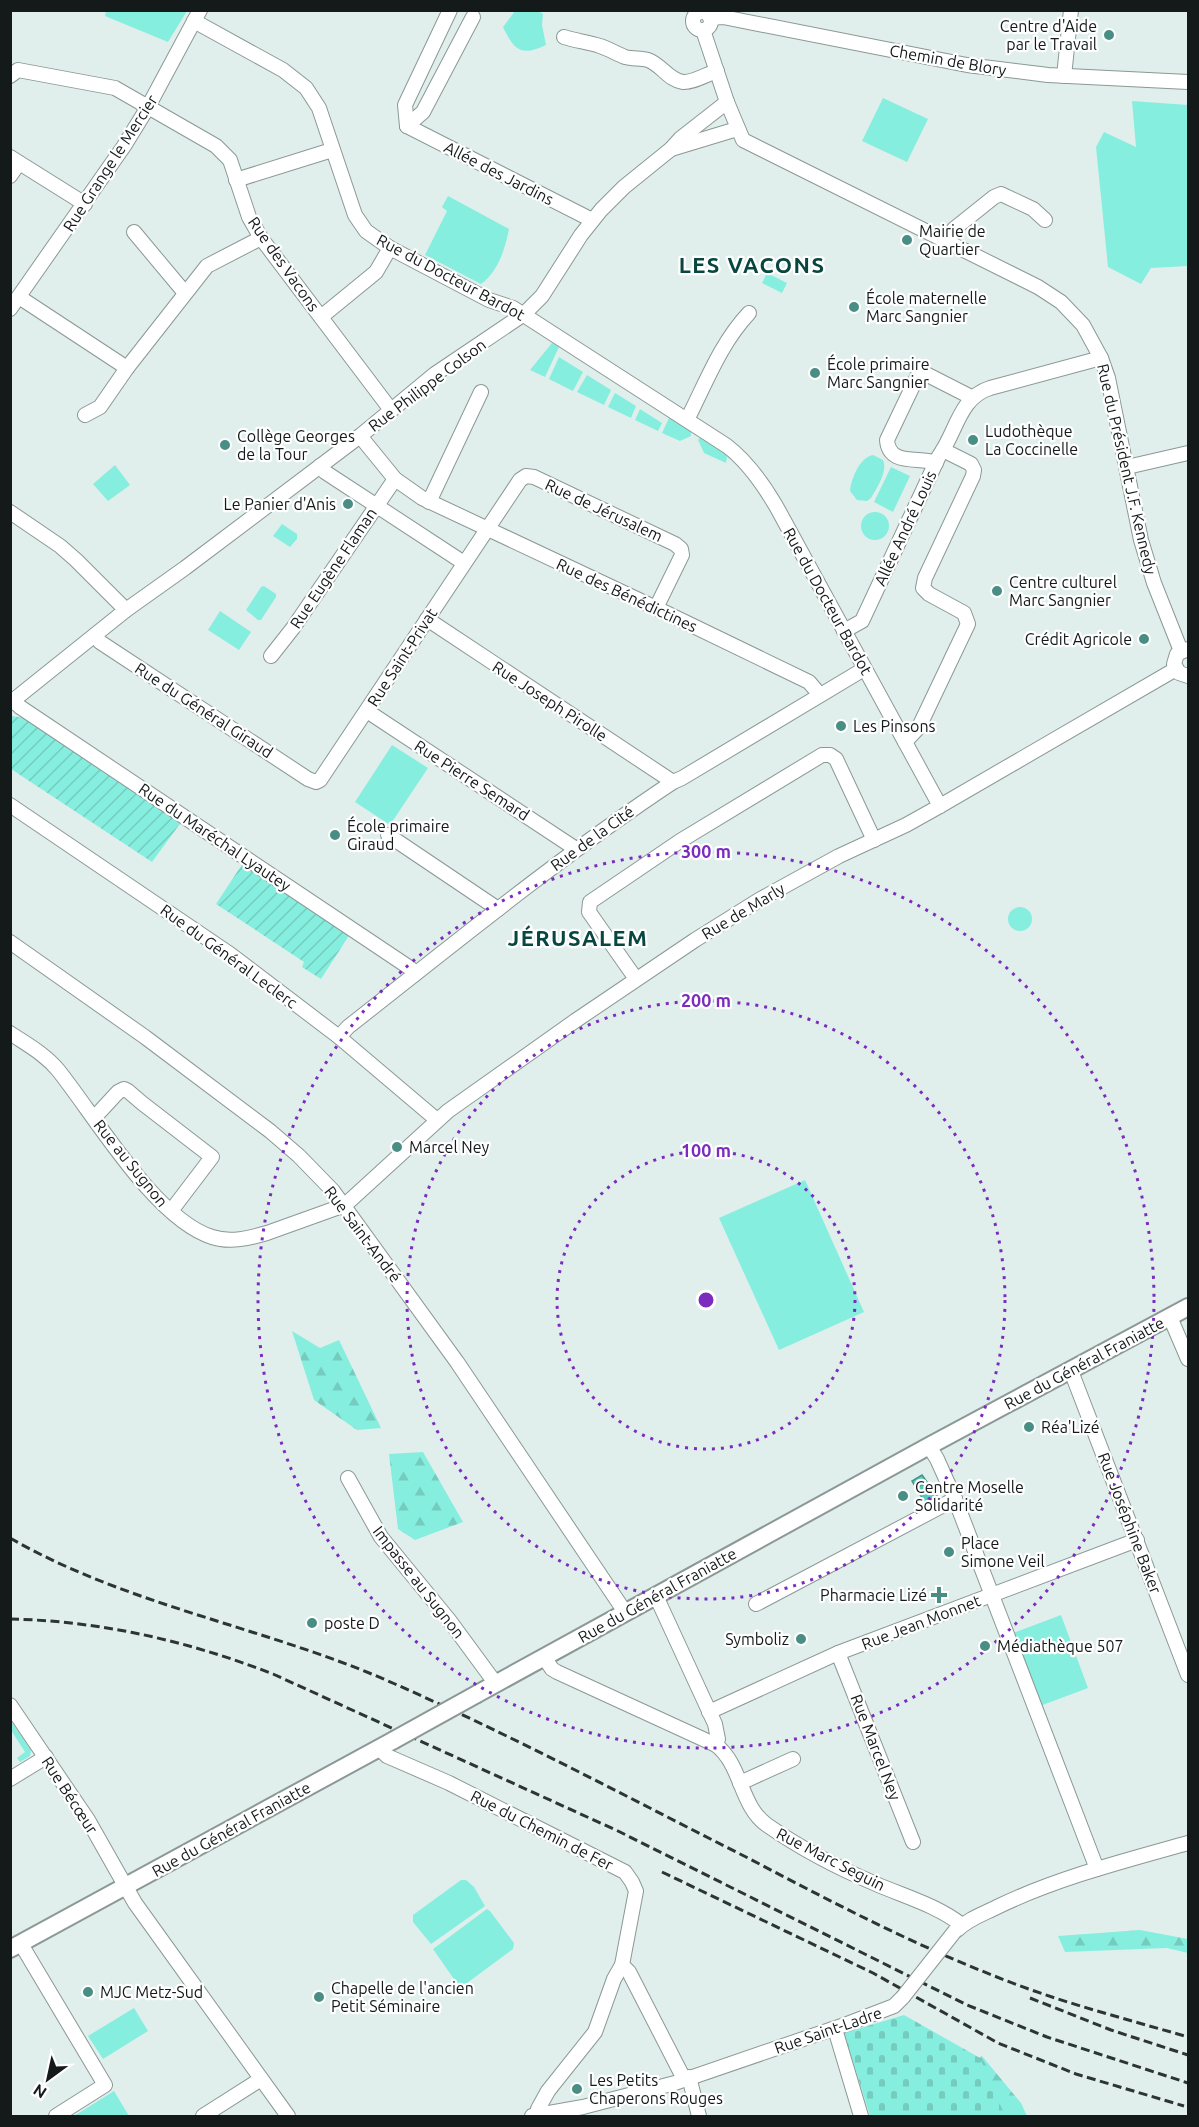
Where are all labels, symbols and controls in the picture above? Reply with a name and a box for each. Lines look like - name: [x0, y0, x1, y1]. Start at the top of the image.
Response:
- place label: Centre d'Aide par le Travail: [1000, 17, 1097, 53]
- marker: Centre d'Aide par le Travail: [1102, 28, 1116, 42]
- street label: Chemin de Blory: [888, 41, 1008, 79]
- street label: Rue Grange le Mercier: [59, 91, 161, 235]
- street label: Allée des Jardins: [441, 138, 557, 208]
- street label: Rue des Vacons: [245, 213, 323, 315]
- place label: Mairie de Quartier: [919, 222, 986, 258]
- street label: Rue du Docteur Bardot: [374, 230, 529, 324]
- marker: Mairie de Quartier: [900, 233, 914, 247]
- district label: LES VACONS: [679, 252, 825, 277]
- place label: École maternelle Marc Sangnier: [866, 287, 987, 325]
- marker: École maternelle Marc Sangnier: [847, 300, 861, 314]
- street label: Rue Philippe Colson: [365, 335, 489, 435]
- place label: École primaire Marc Sangnier: [827, 353, 930, 391]
- street label: Rue du Président J.F. Kennedy: [1094, 362, 1160, 576]
- marker: École primaire Marc Sangnier: [808, 366, 822, 380]
- place label: Ludothèque La Coccinelle: [985, 422, 1078, 458]
- place label: Collège Georges de la Tour: [237, 427, 355, 463]
- marker: Ludothèque La Coccinelle: [966, 433, 980, 447]
- marker: Collège Georges de la Tour: [218, 438, 232, 452]
- street label: Allée André Louis: [870, 467, 940, 588]
- street label: Rue de Jérusalem: [542, 475, 666, 545]
- place label: Le Panier d'Anis: [224, 495, 336, 513]
- marker: Le Panier d'Anis: [341, 497, 355, 511]
- street label: Rue Eugène Flaman: [286, 504, 380, 632]
- street label: Rue du Docteur Bardot: [780, 524, 876, 678]
- street label: Rue des Bénédictines: [554, 554, 700, 636]
- place label: Centre culturel Marc Sangnier: [1009, 573, 1117, 609]
- marker: Centre culturel Marc Sangnier: [990, 584, 1004, 598]
- street label: Rue Saint-Privat: [364, 604, 441, 710]
- place label: Crédit Agricole: [1025, 630, 1132, 648]
- marker: Crédit Agricole: [1137, 632, 1151, 646]
- street label: Rue Joseph Pirolle: [489, 657, 611, 745]
- street label: Rue du Général Giraud: [132, 659, 276, 761]
- place label: Les Pinsons: [853, 717, 936, 735]
- marker: Les Pinsons: [834, 719, 848, 733]
- street label: Rue Pierre Semard: [411, 736, 533, 824]
- street label: Rue du Maréchal Lyautey: [136, 779, 295, 895]
- street label: Rue de la Cité: [547, 802, 637, 874]
- place label: École primaire Giraud: [347, 815, 450, 853]
- marker: École primaire Giraud: [328, 828, 342, 842]
- text: 300 m: [681, 841, 731, 861]
- street label: Rue de Marly: [698, 879, 788, 943]
- street label: Rue du Général Leclerc: [157, 900, 301, 1012]
- district label: JÉRUSALEM: [508, 925, 648, 950]
- text: 200 m: [681, 990, 731, 1010]
- street label: Rue au Sugnon: [90, 1116, 172, 1210]
- place label: Marcel Ney: [409, 1138, 490, 1156]
- marker: Marcel Ney: [390, 1140, 404, 1154]
- text: 100 m: [681, 1140, 731, 1160]
- street label: Rue Saint-André: [321, 1182, 405, 1286]
- centre of rings: [696, 1290, 716, 1310]
- street label: Rue du Général Franiatte: [1001, 1313, 1167, 1413]
- place label: Réa'Lizé: [1041, 1418, 1100, 1436]
- marker: Réa'Lizé: [1022, 1420, 1036, 1434]
- street label: Rue Joséphine Baker: [1095, 1450, 1165, 1596]
- place label: Centre Moselle Solidarité: [915, 1478, 1024, 1514]
- marker: Centre Moselle Solidarité: [896, 1489, 910, 1503]
- street label: Impasse au Sugnon: [370, 1522, 468, 1642]
- place label: Place Simone Veil: [961, 1534, 1045, 1570]
- street label: Rue du Général Franiatte: [575, 1544, 739, 1646]
- marker: Place Simone Veil: [942, 1545, 956, 1559]
- place label: Pharmacie Lizé: [820, 1586, 927, 1604]
- marker: Pharmacie Lizé: [932, 1588, 946, 1602]
- street label: Rue Jean Monnet: [859, 1591, 984, 1653]
- place label: poste D: [324, 1614, 380, 1632]
- marker: poste D: [305, 1616, 319, 1630]
- place label: Symboliz: [725, 1630, 789, 1648]
- marker: Symboliz: [794, 1632, 808, 1646]
- place label: Médiathèque 507: [997, 1637, 1124, 1655]
- marker: Médiathèque 507: [978, 1639, 992, 1653]
- street label: Rue Marcel Ney: [848, 1692, 905, 1803]
- street label: Rue Bécœur: [38, 1753, 102, 1837]
- street label: Rue du Général Franiatte: [149, 1778, 313, 1880]
- street label: Rue du Chemin de Fer: [468, 1786, 616, 1874]
- street label: Rue Marc Seguin: [774, 1824, 888, 1894]
- place label: Chapelle de l'ancien Petit Séminaire: [331, 1979, 474, 2015]
- place label: MJC Metz-Sud: [100, 1983, 203, 2001]
- marker: MJC Metz-Sud: [81, 1985, 95, 1999]
- marker: Chapelle de l'ancien Petit Séminaire: [312, 1990, 326, 2004]
- street label: Rue Saint-Ladre: [772, 2003, 884, 2057]
- north arrow: [18, 2049, 78, 2109]
- place label: Les Petits Chaperons Rouges: [589, 2071, 723, 2107]
- text: N: [30, 2081, 50, 2102]
- marker: Les Petits Chaperons Rouges: [570, 2082, 584, 2096]

